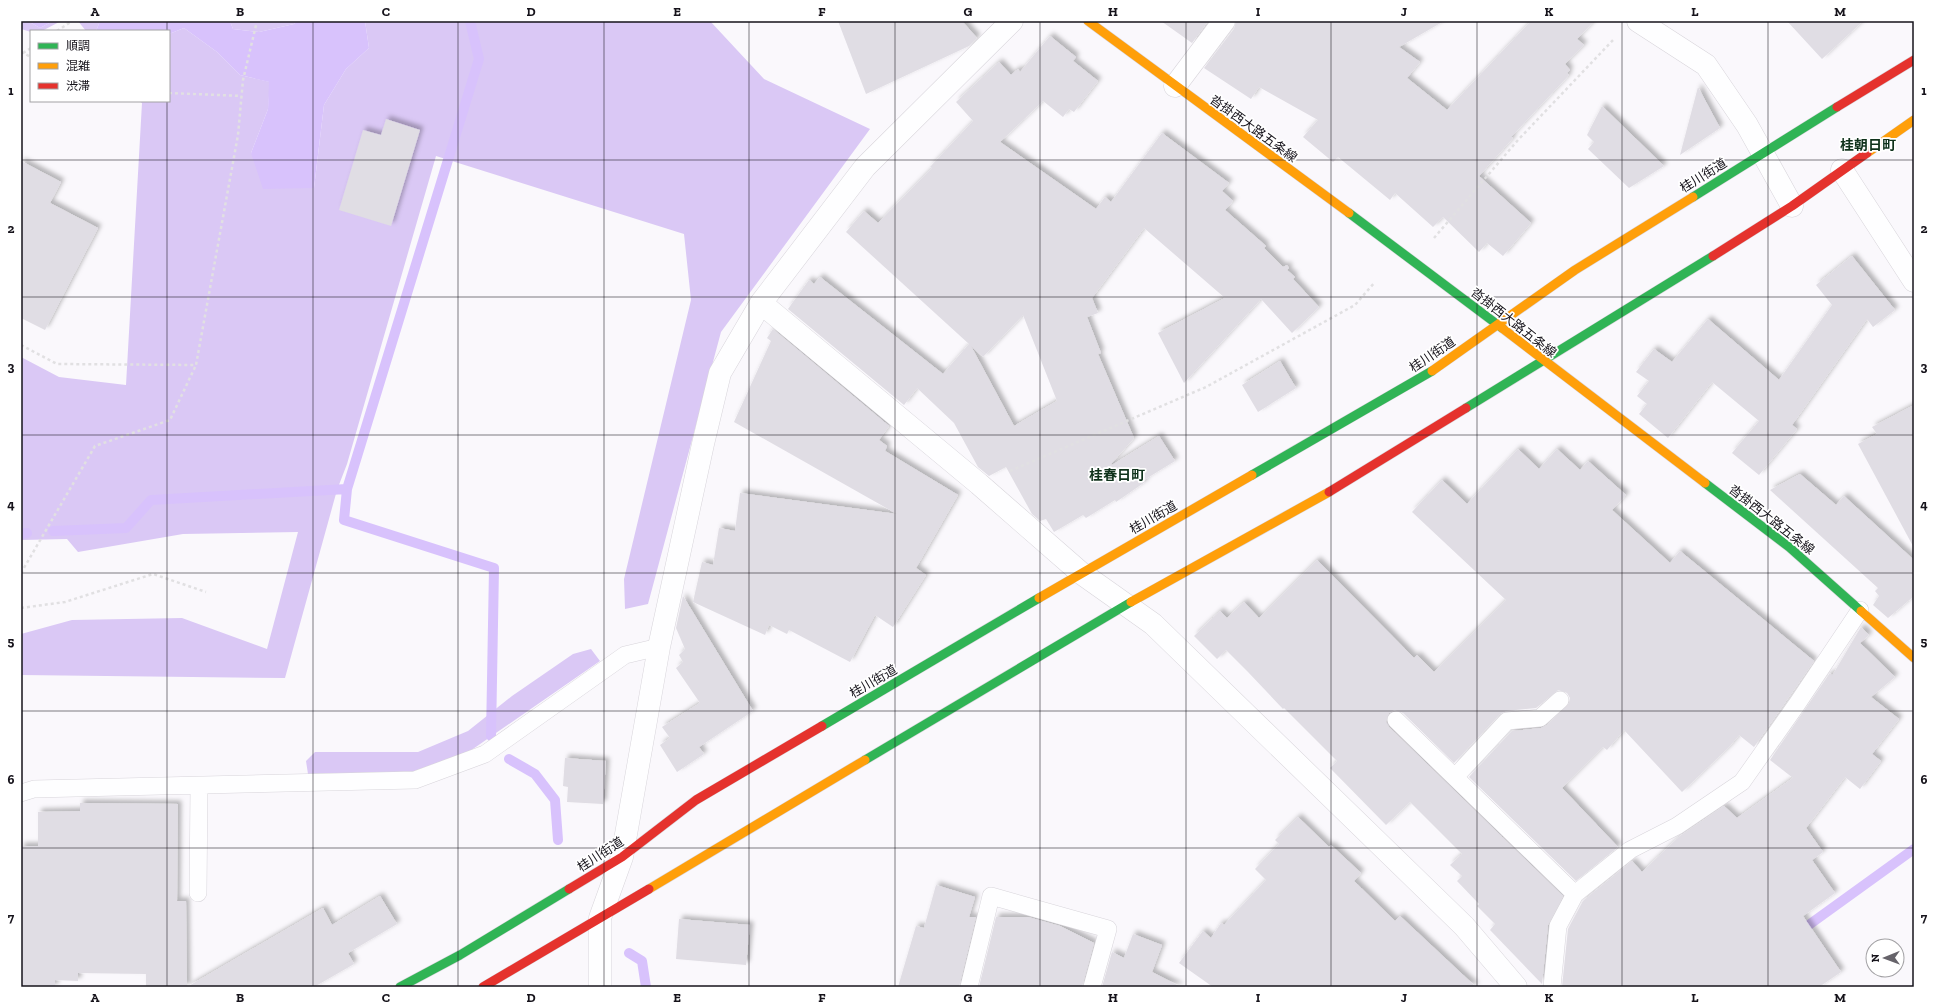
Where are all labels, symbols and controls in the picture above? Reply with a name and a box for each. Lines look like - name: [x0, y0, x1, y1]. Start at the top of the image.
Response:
- text: A: [91, 4, 100, 19]
- text: B: [236, 4, 244, 19]
- text: C: [382, 4, 390, 19]
- text: D: [526, 4, 536, 19]
- text: E: [673, 4, 681, 19]
- text: F: [818, 4, 826, 19]
- text: G: [964, 4, 973, 19]
- text: H: [1108, 4, 1118, 19]
- text: I: [1256, 4, 1261, 19]
- text: J: [1401, 4, 1407, 19]
- text: K: [1545, 4, 1554, 19]
- text: L: [1691, 4, 1699, 19]
- text: M: [1834, 4, 1846, 19]
- legend: [30, 30, 170, 102]
- text: 順調: [66, 39, 90, 53]
- text: 混雑: [66, 59, 90, 73]
- text: 渋滞: [66, 79, 90, 93]
- text: 1: [8, 83, 14, 98]
- text: 1: [1921, 83, 1927, 98]
- street label: 沓掛西大路五条線: [1207, 92, 1300, 165]
- district label: 桂朝日町: [1840, 137, 1896, 154]
- street label: 桂川街道: [1677, 155, 1729, 196]
- text: 2: [8, 221, 15, 236]
- text: 2: [1921, 221, 1928, 236]
- street label: 沓掛西大路五条線: [1468, 284, 1559, 360]
- street label: 桂川街道: [1407, 334, 1458, 375]
- text: 3: [8, 359, 15, 374]
- text: 3: [1921, 359, 1928, 374]
- district label: 桂春日町: [1089, 467, 1145, 484]
- street label: 沓掛西大路五条線: [1726, 481, 1817, 557]
- text: 4: [7, 497, 15, 512]
- text: 4: [1920, 497, 1928, 512]
- street label: 桂川街道: [1127, 498, 1180, 537]
- text: 5: [8, 634, 15, 649]
- text: 5: [1921, 634, 1928, 649]
- street label: 桂川街道: [847, 662, 900, 701]
- text: 6: [8, 772, 15, 787]
- text: 6: [1921, 772, 1928, 787]
- street label: 桂川街道: [574, 834, 626, 875]
- text: 7: [8, 910, 15, 925]
- text: 7: [1921, 910, 1928, 925]
- north arrow: [1865, 938, 1905, 978]
- text: N: [1869, 953, 1882, 962]
- text: A: [91, 990, 100, 1005]
- text: B: [236, 990, 244, 1005]
- text: C: [382, 990, 390, 1005]
- text: D: [526, 990, 536, 1005]
- text: E: [673, 990, 681, 1005]
- text: F: [818, 990, 826, 1005]
- text: G: [964, 990, 973, 1005]
- text: H: [1108, 990, 1118, 1005]
- text: I: [1256, 990, 1261, 1005]
- text: J: [1401, 990, 1407, 1005]
- text: K: [1545, 990, 1554, 1005]
- text: L: [1691, 990, 1699, 1005]
- text: M: [1834, 990, 1846, 1005]

